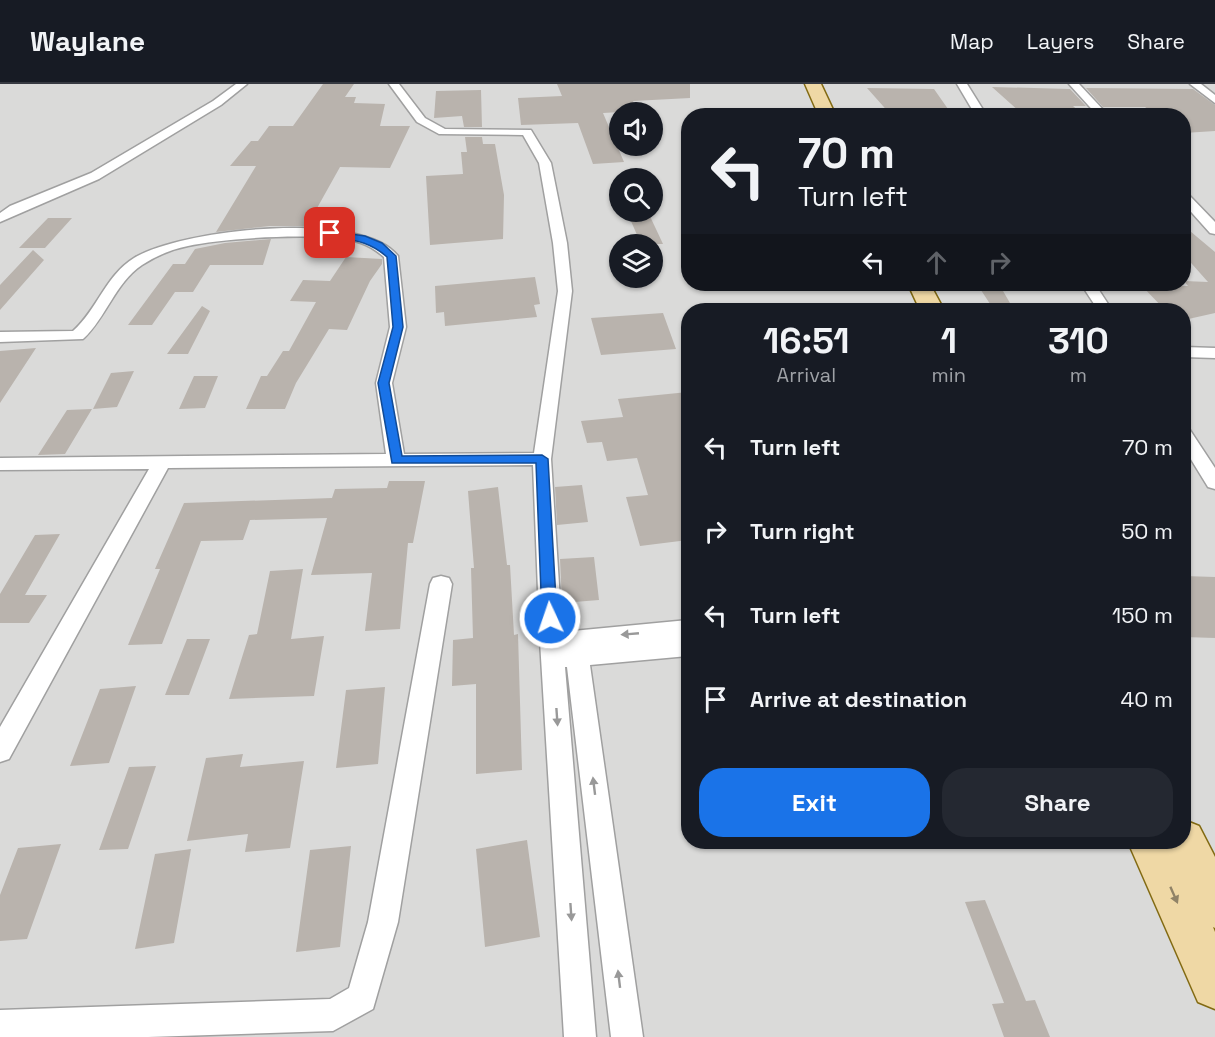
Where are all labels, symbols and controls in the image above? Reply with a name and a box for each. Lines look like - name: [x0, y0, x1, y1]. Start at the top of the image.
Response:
- text: Waylane: [30, 23, 145, 59]
- text: Map: [950, 28, 994, 55]
- text: Layers: [1027, 28, 1094, 55]
- text: Share: [1127, 28, 1185, 55]
- map controls: [609, 102, 663, 288]
- button: sound: [609, 102, 663, 156]
- text: 70 m: [798, 127, 895, 180]
- icon: left: [699, 132, 777, 210]
- button: search: [609, 168, 663, 222]
- text: Turn left: [798, 179, 908, 214]
- pin: [304, 207, 355, 258]
- icon: arrive: [313, 216, 346, 249]
- button: layers: [609, 234, 663, 288]
- icon: left: [857, 246, 890, 279]
- icon: ahead: [920, 246, 953, 279]
- icon: right: [983, 246, 1016, 279]
- text: 16:51: [763, 318, 850, 364]
- text: 1: [941, 318, 957, 364]
- text: 310: [1048, 318, 1109, 364]
- text: Arrival: [777, 362, 836, 388]
- text: min: [932, 362, 966, 388]
- text: m: [1070, 362, 1087, 388]
- icon: left: [699, 431, 732, 464]
- text: Turn left: [750, 433, 840, 461]
- text: 70 m: [1122, 433, 1173, 461]
- icon: right: [699, 515, 732, 548]
- text: Turn right: [750, 517, 855, 545]
- text: 50 m: [1121, 517, 1173, 545]
- position arrow: [518, 586, 582, 650]
- icon: left: [699, 599, 732, 632]
- text: Turn left: [750, 601, 840, 629]
- text: 150 m: [1112, 601, 1173, 629]
- one-way arrow: [621, 629, 640, 639]
- icon: arrive: [699, 683, 732, 716]
- text: Arrive at destination: [750, 685, 967, 713]
- text: 40 m: [1121, 685, 1173, 713]
- one-way arrow: [552, 708, 561, 727]
- button: Exit: [699, 768, 930, 837]
- button: Share: [942, 768, 1173, 837]
- one-way arrow: [589, 776, 599, 795]
- one-way arrow: [1170, 886, 1179, 903]
- one-way arrow: [566, 902, 576, 921]
- one-way arrow: [615, 969, 624, 988]

